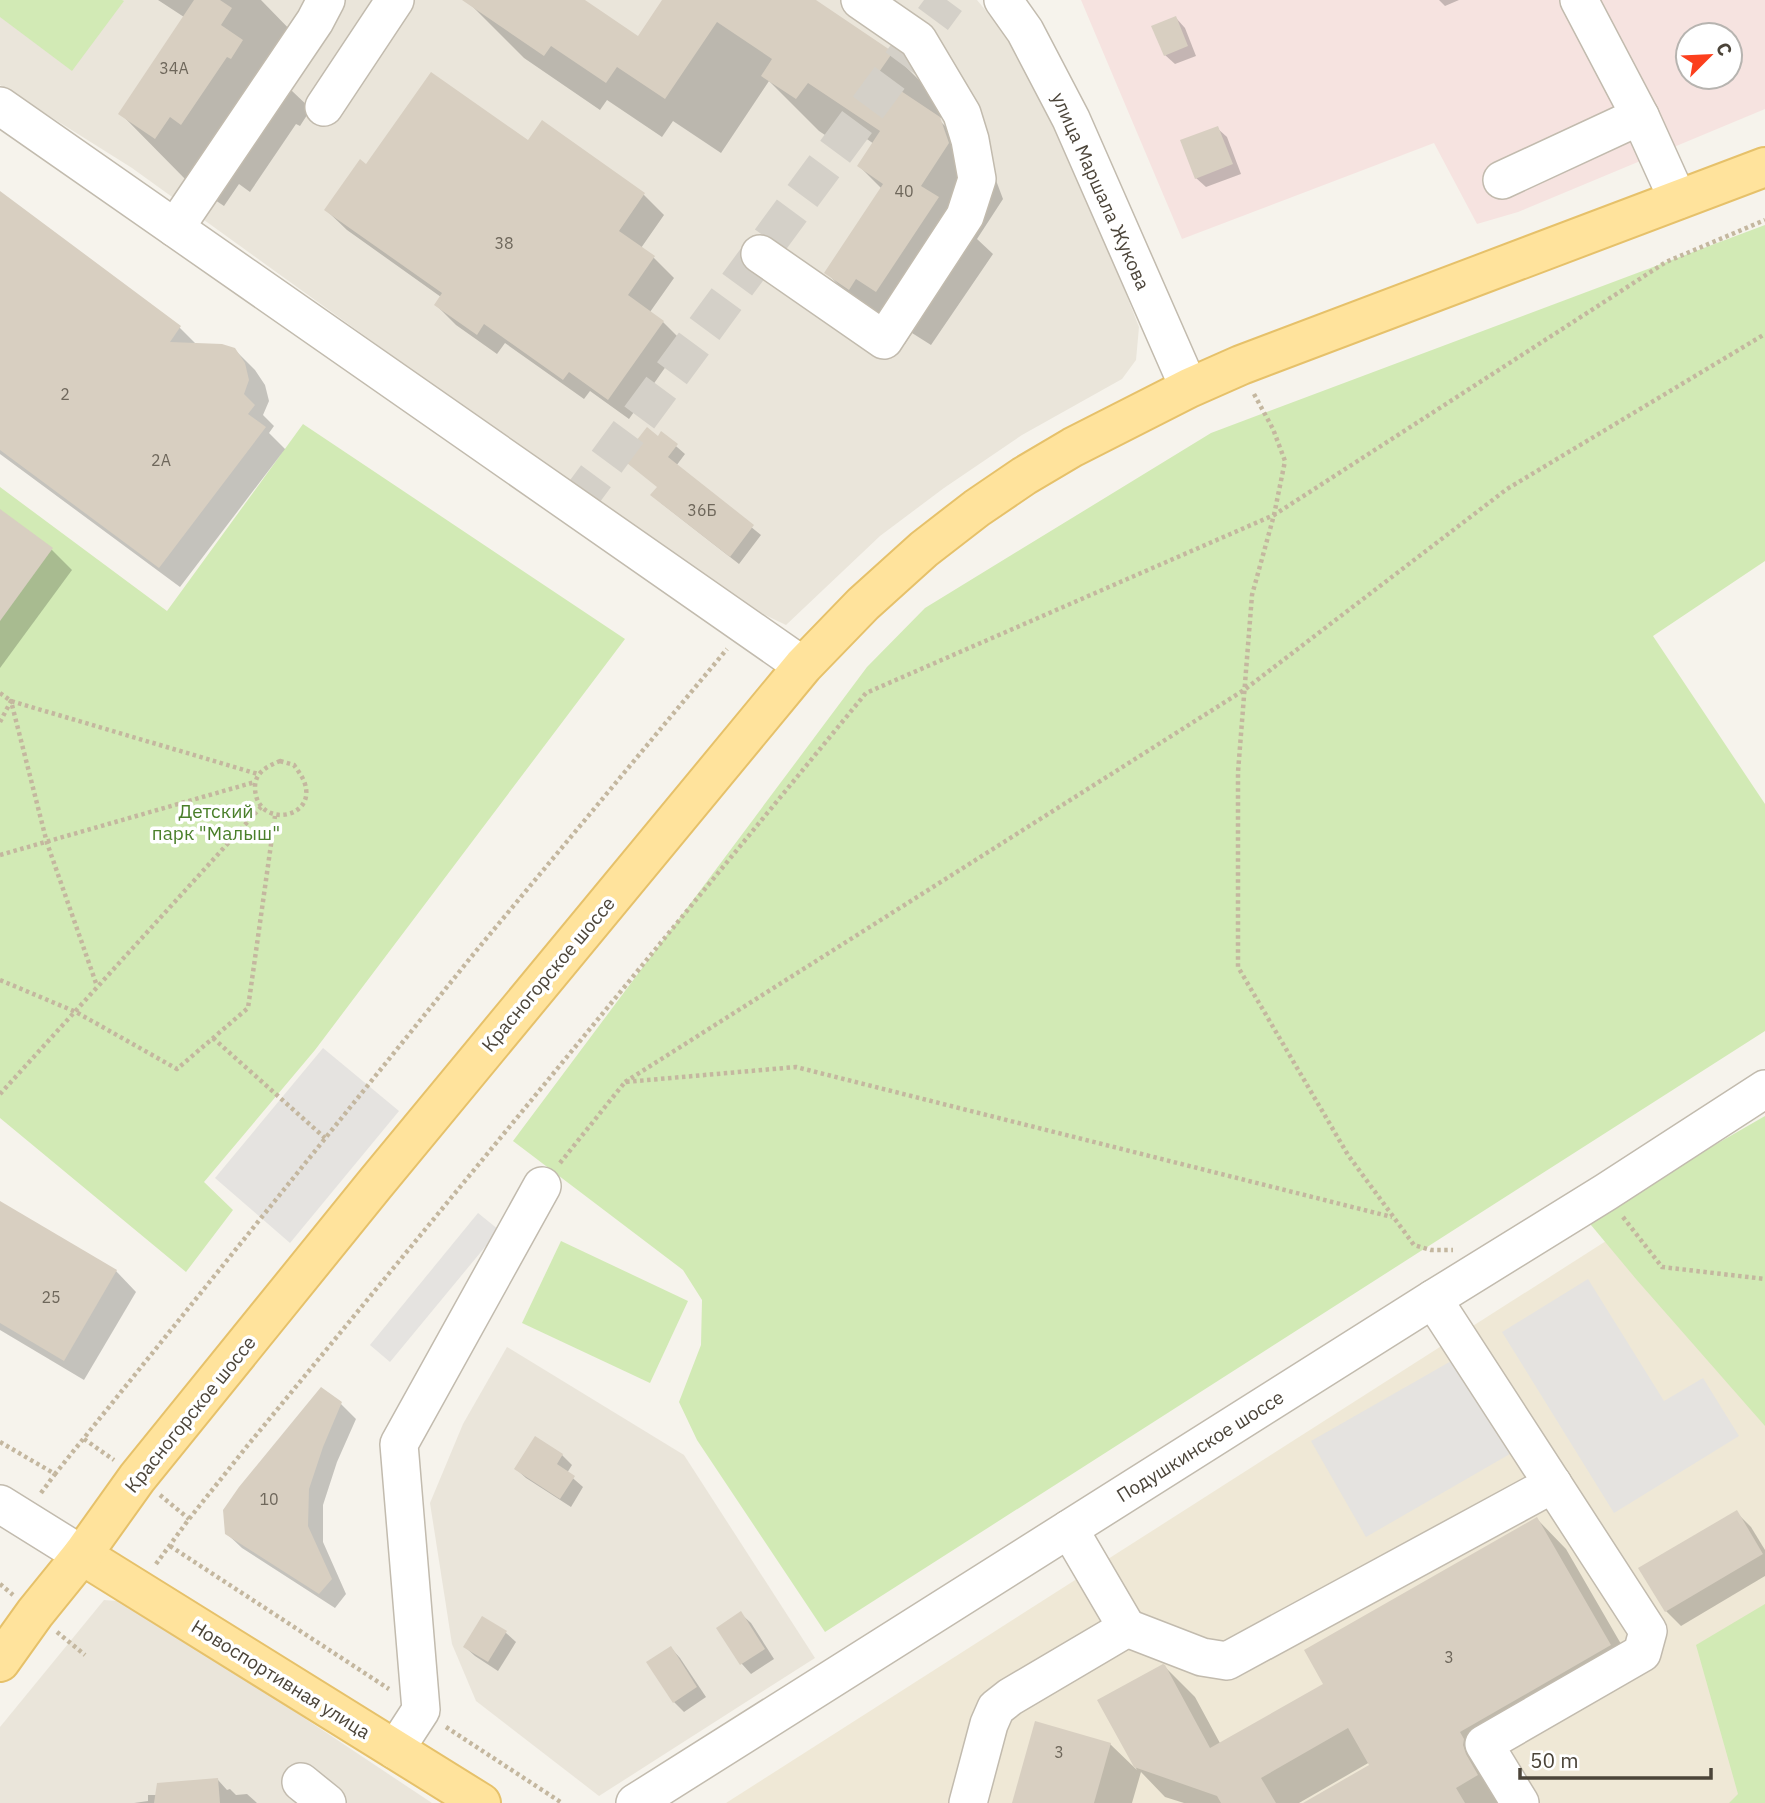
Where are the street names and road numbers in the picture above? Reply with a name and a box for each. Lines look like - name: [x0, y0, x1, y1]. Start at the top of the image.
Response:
- street label: улица Маршала Жукова: [1047, 89, 1155, 293]
- street label: Красногорское шоссе: [476, 892, 620, 1056]
- street label: Красногорское шоссе: [119, 1331, 261, 1497]
- street label: Подушкинское шоссе: [1112, 1385, 1288, 1507]
- street label: Новоспортивная улица: [187, 1614, 375, 1744]

